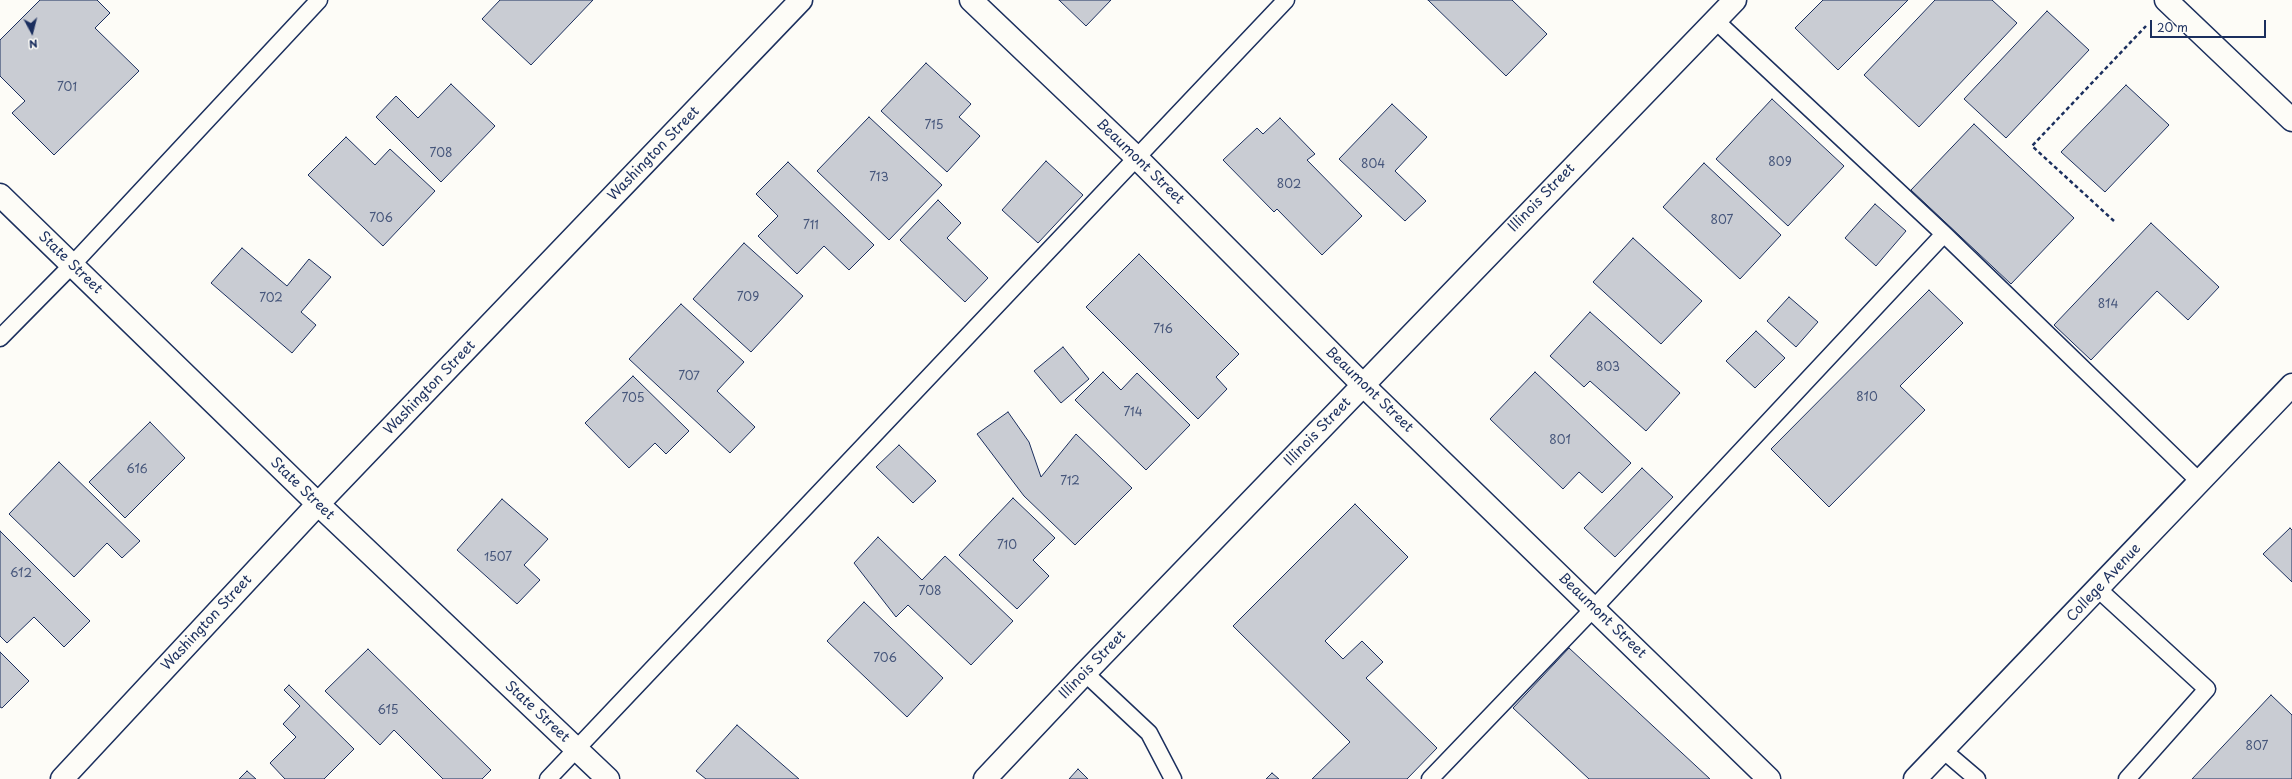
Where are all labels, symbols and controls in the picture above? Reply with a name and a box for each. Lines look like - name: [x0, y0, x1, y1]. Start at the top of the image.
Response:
- north arrow: [12, 12, 52, 52]
- scale bar: [2152, 12, 2268, 38]
- text: 20 m: [2157, 18, 2188, 36]
- text: N: [28, 35, 39, 53]
- house number: 701: [57, 81, 77, 95]
- street label: Washington Street: [605, 103, 703, 205]
- street label: Beaumont Street: [1093, 116, 1187, 208]
- house number: 715: [925, 119, 943, 133]
- house number: 708: [430, 147, 452, 161]
- house number: 809: [1768, 156, 1792, 170]
- house number: 804: [1361, 158, 1385, 172]
- street label: Illinois Street: [1505, 160, 1579, 236]
- house number: 713: [869, 171, 889, 185]
- house number: 802: [1277, 178, 1301, 192]
- house number: 706: [369, 212, 393, 226]
- house number: 807: [1711, 214, 1733, 228]
- house number: 711: [803, 219, 819, 233]
- street label: State Street: [35, 228, 105, 298]
- house number: 709: [737, 291, 759, 305]
- house number: 702: [259, 292, 283, 306]
- house number: 814: [2098, 298, 2118, 312]
- house number: 716: [1153, 323, 1173, 337]
- street label: Washington Street: [381, 337, 479, 439]
- street label: Beaumont Street: [1322, 344, 1416, 436]
- house number: 803: [1596, 361, 1620, 375]
- house number: 707: [678, 370, 700, 384]
- house number: 810: [1856, 391, 1878, 405]
- house number: 705: [622, 392, 644, 406]
- street label: Illinois Street: [1281, 394, 1355, 470]
- house number: 714: [1123, 406, 1143, 420]
- house number: 801: [1549, 434, 1571, 448]
- street label: State Street: [267, 454, 337, 524]
- house number: 616: [126, 463, 148, 477]
- house number: 712: [1060, 475, 1080, 489]
- house number: 710: [997, 539, 1017, 553]
- street label: College Avenue: [2063, 540, 2145, 626]
- house number: 1507: [484, 551, 512, 565]
- house number: 612: [10, 567, 32, 581]
- street label: Beaumont Street: [1555, 570, 1649, 662]
- street label: Washington Street: [158, 572, 256, 674]
- house number: 708: [919, 585, 941, 599]
- street label: Illinois Street: [1056, 627, 1130, 703]
- house number: 706: [873, 652, 897, 666]
- street label: State Street: [501, 678, 573, 746]
- house number: 615: [377, 704, 399, 718]
- house number: 807: [2246, 740, 2268, 754]

